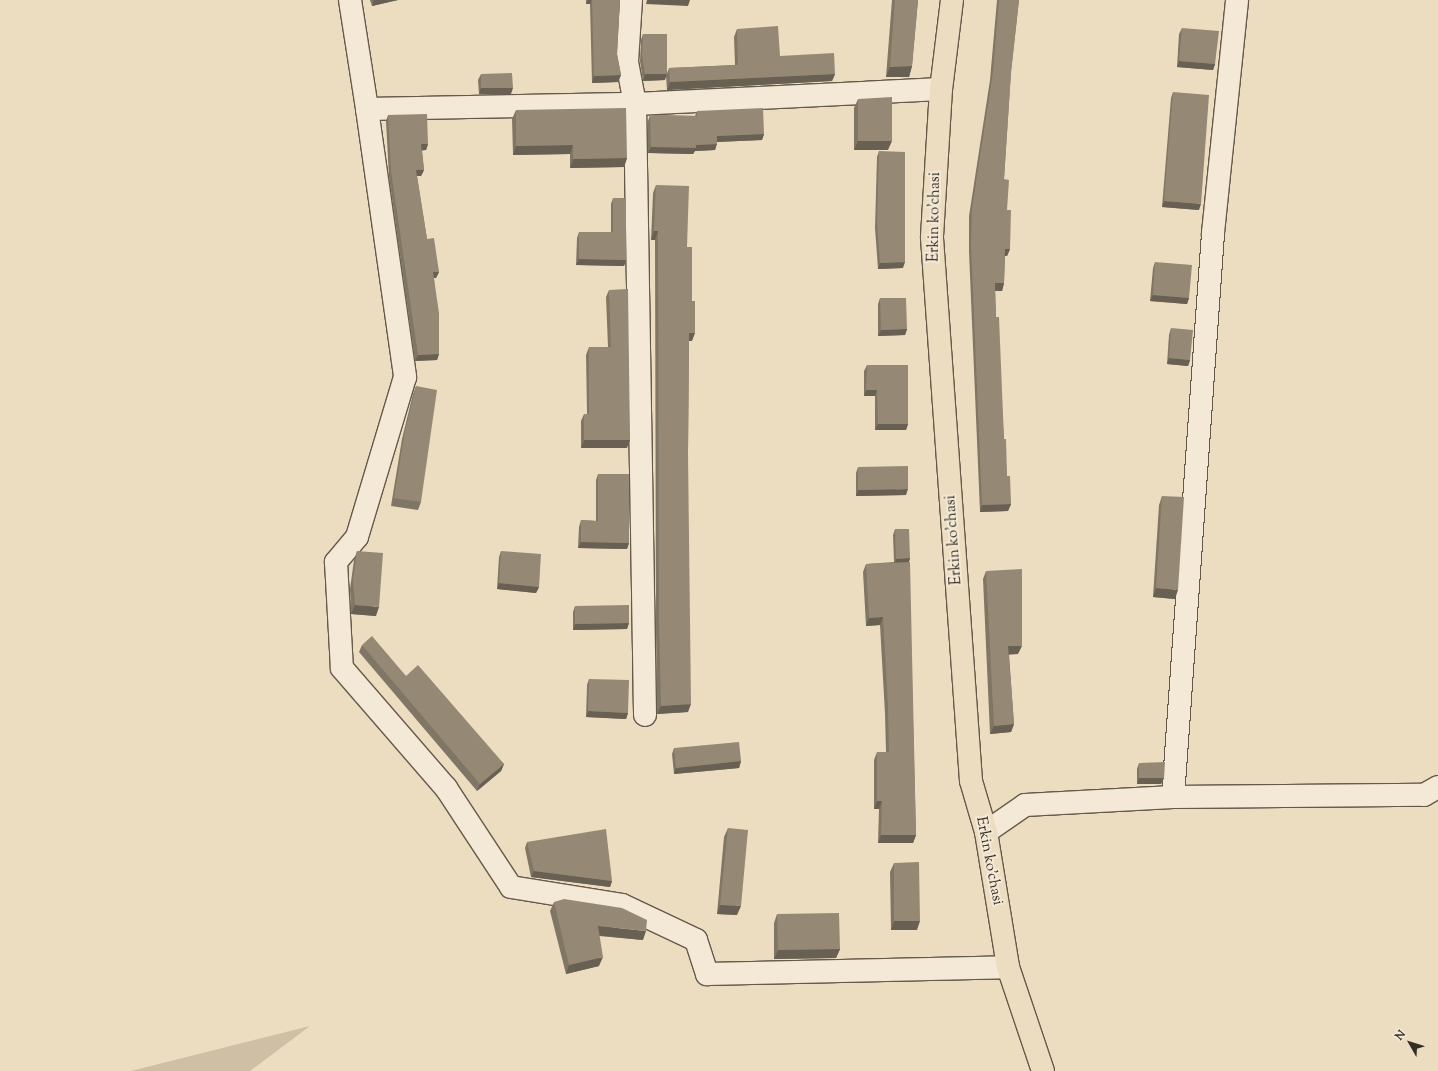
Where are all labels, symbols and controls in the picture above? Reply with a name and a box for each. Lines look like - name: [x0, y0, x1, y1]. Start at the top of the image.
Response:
- street label: Erkin ko'chasi: [925, 172, 945, 262]
- street label: Erkin ko'chasi: [942, 494, 966, 586]
- street label: Erkin ko'chasi: [972, 815, 1006, 907]
- north arrow: [1390, 1023, 1430, 1063]
- text: N: [1392, 1027, 1410, 1044]

